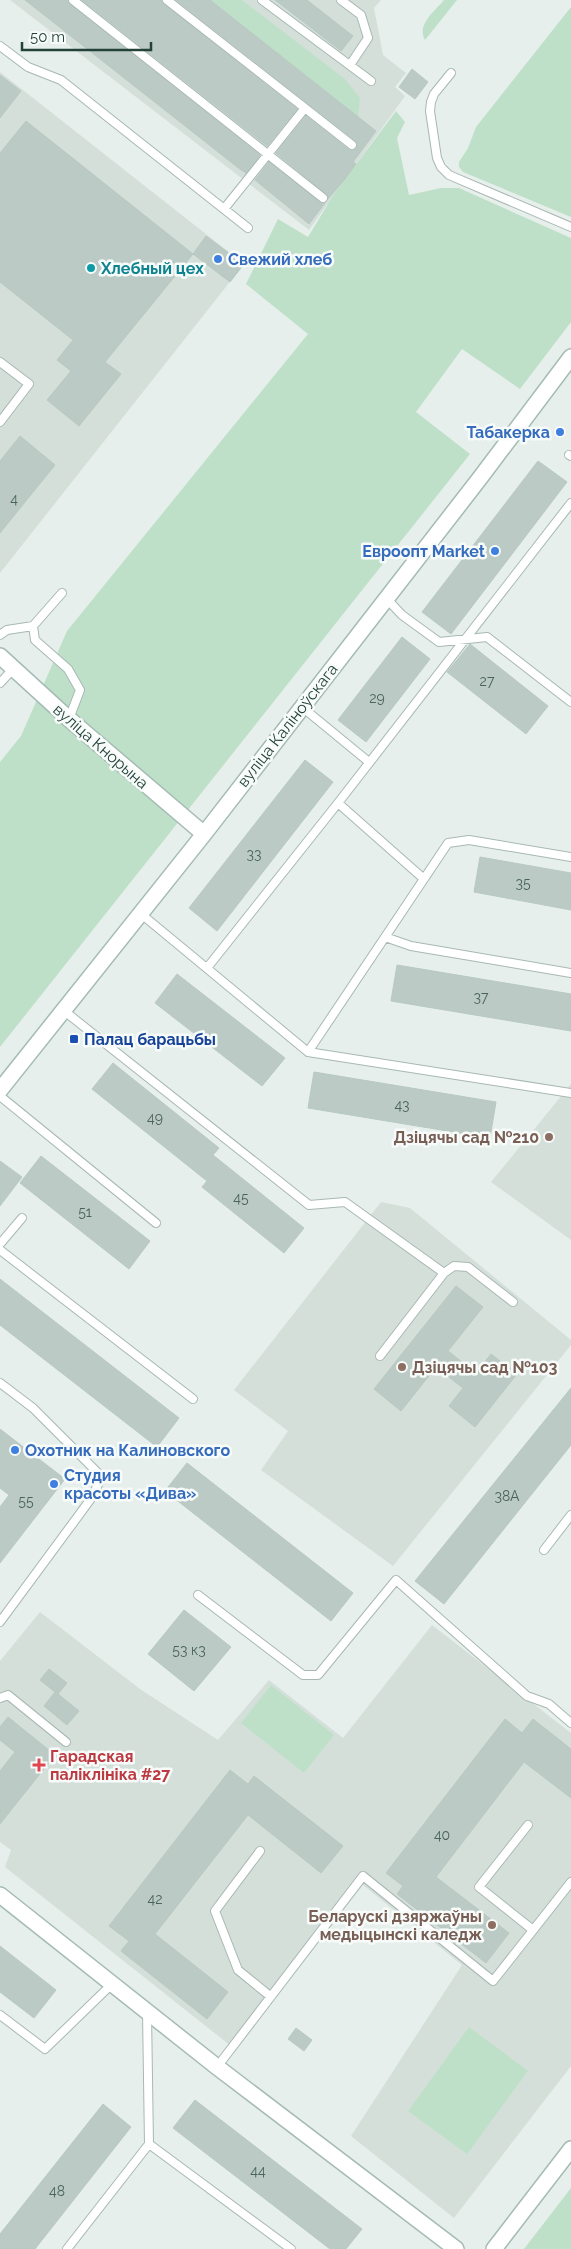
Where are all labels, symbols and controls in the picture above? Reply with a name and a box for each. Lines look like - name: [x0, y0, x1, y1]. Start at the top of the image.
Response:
- scale bar: [22, 20, 151, 52]
- text: 50 m: [30, 28, 65, 46]
- place label: Свежий хлеб: [228, 250, 332, 269]
- marker: Свежий хлеб: [212, 253, 224, 265]
- place label: Хлебный цех: [100, 259, 204, 278]
- marker: Хлебный цех: [85, 262, 97, 274]
- place label: Табакерка: [467, 423, 550, 442]
- marker: Табакерка: [554, 426, 566, 438]
- house number: 4: [10, 491, 18, 507]
- place label: Евроопт Market: [362, 542, 485, 561]
- marker: Евроопт Market: [489, 545, 501, 557]
- street label: вуліца Каліноўскага: [233, 660, 341, 791]
- house number: 27: [480, 673, 495, 689]
- house number: 29: [369, 690, 385, 706]
- street label: вуліца Кнорына: [49, 700, 152, 793]
- house number: 33: [247, 846, 261, 862]
- house number: 35: [515, 875, 531, 891]
- house number: 37: [474, 989, 489, 1005]
- place label: Палац барацьбы: [84, 1030, 216, 1049]
- marker: Палац барацьбы: [68, 1033, 80, 1045]
- house number: 43: [394, 1097, 410, 1113]
- house number: 49: [147, 1110, 163, 1126]
- place label: Дзіцячы сад №210: [393, 1128, 539, 1147]
- marker: Дзіцячы сад №210: [543, 1131, 555, 1143]
- house number: 45: [233, 1190, 249, 1206]
- house number: 51: [78, 1204, 92, 1220]
- place label: Дзіцячы сад №103: [412, 1358, 558, 1377]
- marker: Дзіцячы сад №103: [396, 1361, 408, 1373]
- place label: Охотник на Калиновского: [25, 1441, 230, 1460]
- marker: Охотник на Калиновского: [9, 1444, 21, 1456]
- place label: Студия красоты «Дива»: [64, 1466, 196, 1503]
- marker: Студия красоты «Дива»: [48, 1478, 60, 1490]
- house number: 38А: [494, 1488, 520, 1504]
- house number: 55: [18, 1493, 34, 1509]
- house number: 53 к3: [172, 1642, 206, 1658]
- place label: Гарадская паліклініка #27: [50, 1747, 170, 1784]
- marker: Гарадская паліклініка #27: [32, 1758, 46, 1772]
- house number: 40: [434, 1827, 450, 1843]
- house number: 42: [148, 1891, 162, 1907]
- place label: Беларускі дзяржаўны медыцынскі каледж: [308, 1907, 482, 1944]
- marker: Беларускі дзяржаўны медыцынскі каледж: [486, 1919, 498, 1931]
- house number: 44: [250, 2163, 266, 2179]
- house number: 48: [49, 2183, 65, 2199]

